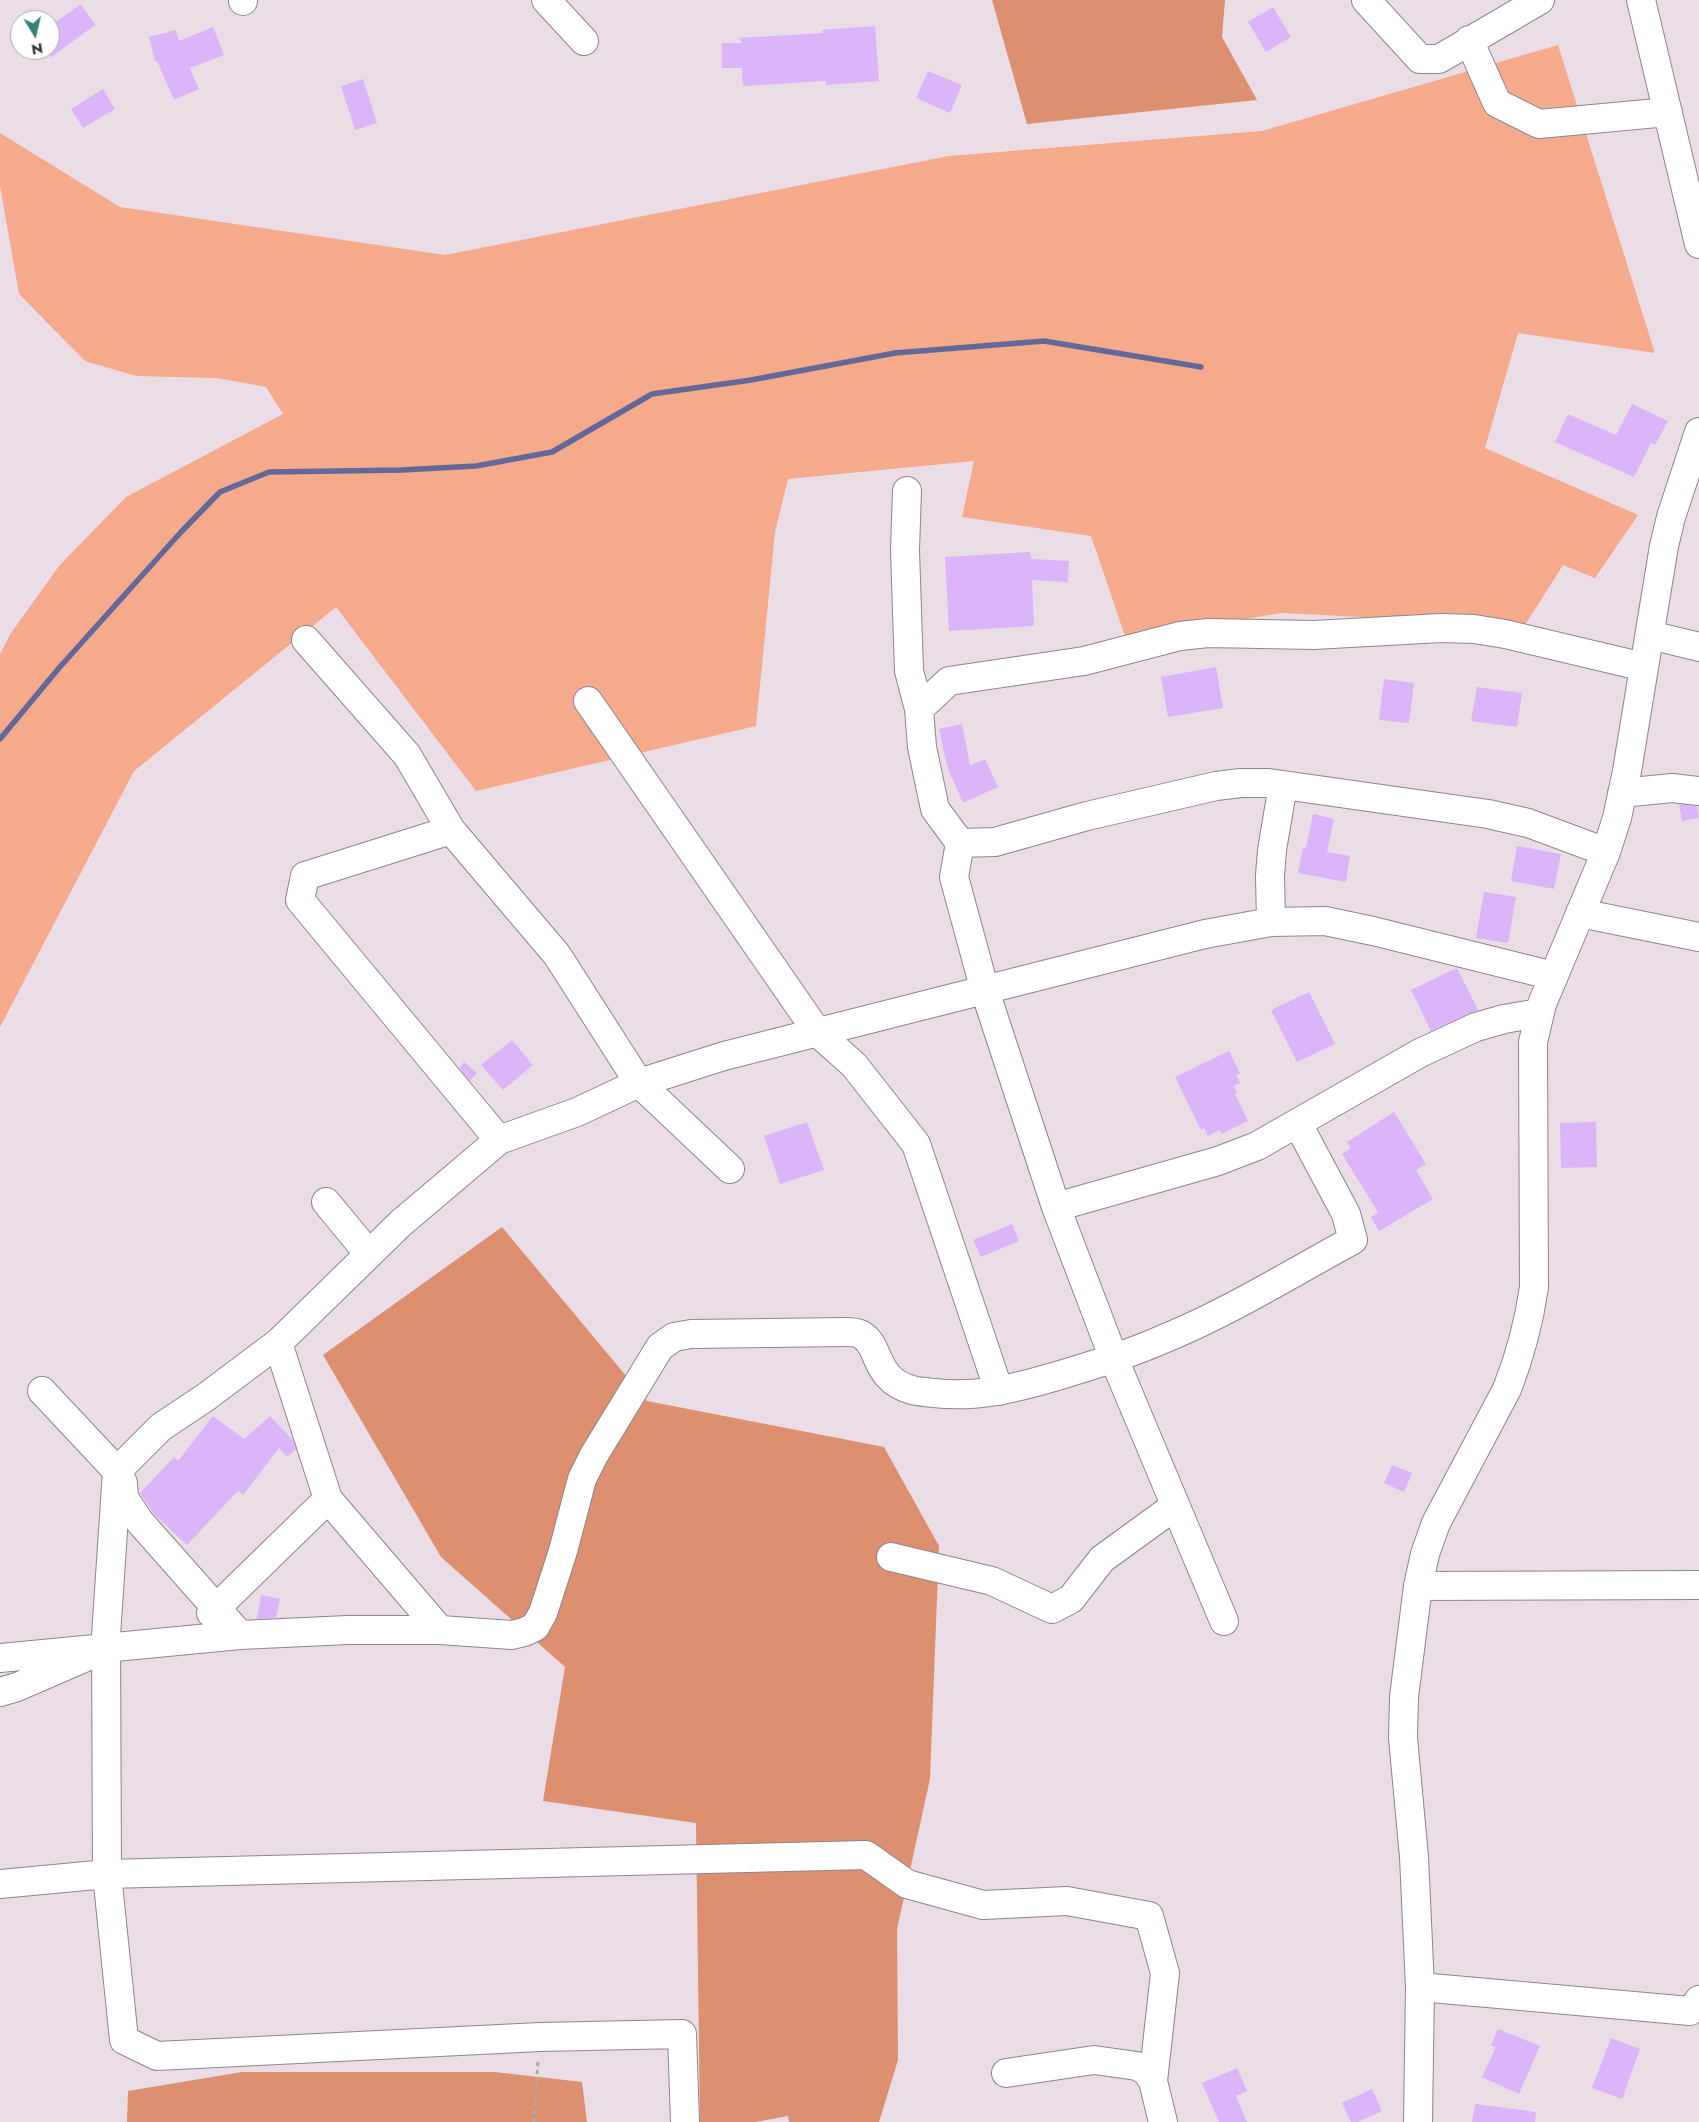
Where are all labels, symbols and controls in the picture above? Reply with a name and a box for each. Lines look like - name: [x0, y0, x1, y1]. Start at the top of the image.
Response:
- north arrow: [10, 10, 60, 60]
- text: N: [30, 38, 44, 60]

